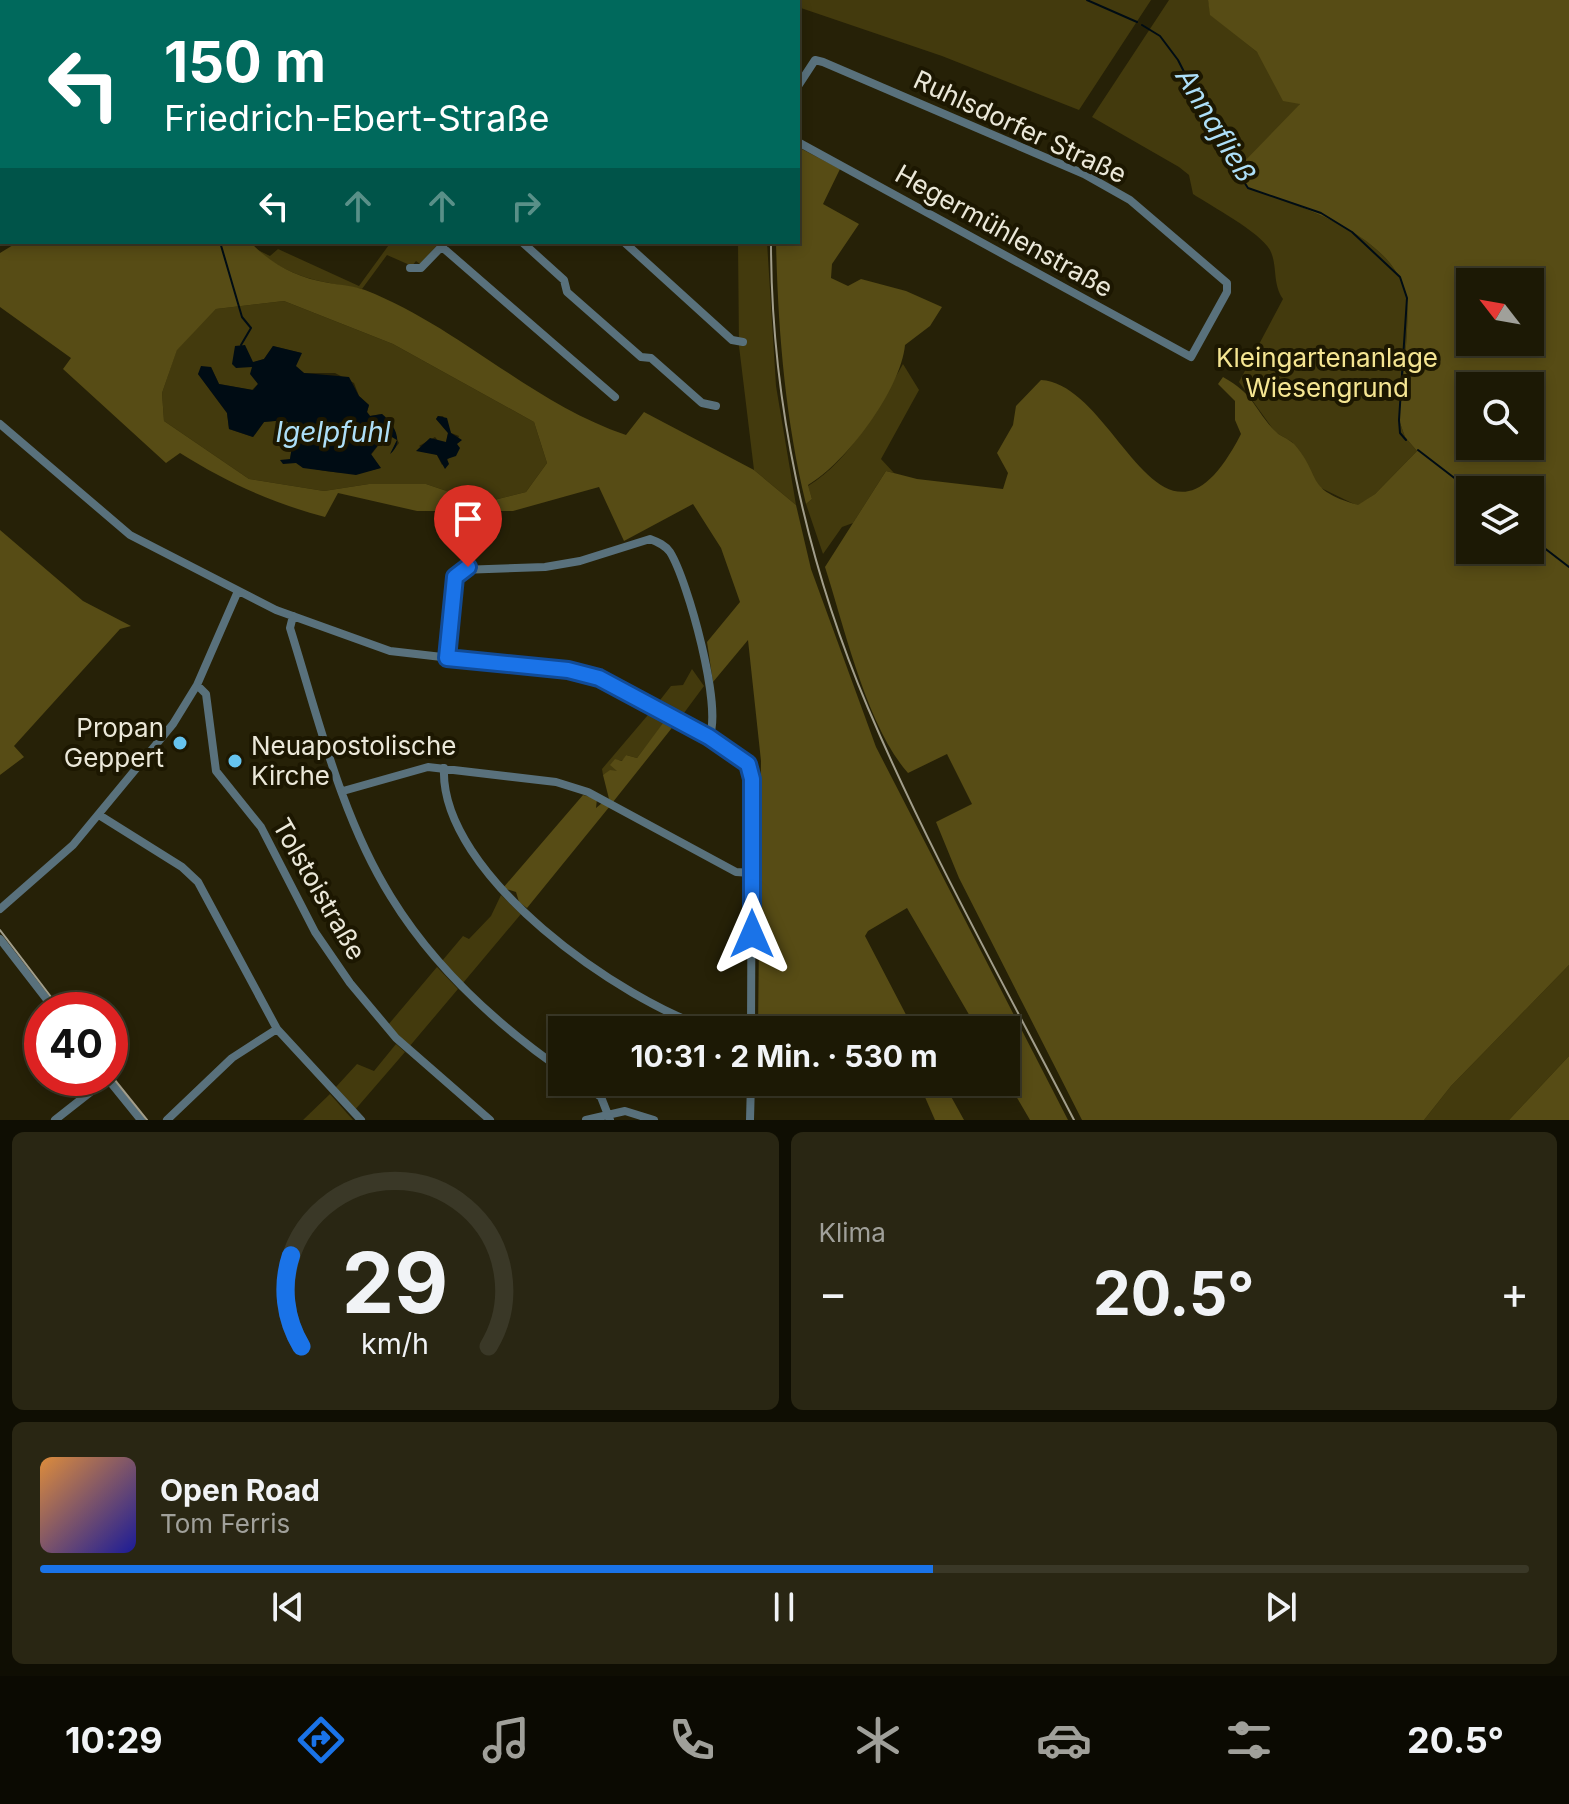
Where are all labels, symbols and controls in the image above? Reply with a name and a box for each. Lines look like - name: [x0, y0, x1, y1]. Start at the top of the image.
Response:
- text: 150 m: [164, 28, 326, 96]
- icon: left: [32, 32, 136, 136]
- water label: Annafließ: [1168, 61, 1263, 188]
- street label: Ruhlsdorfer Straße: [909, 64, 1131, 189]
- text: Friedrich-Ebert-Straße: [164, 96, 550, 140]
- street label: Hegermühlenstraße: [890, 158, 1118, 303]
- icon: left: [252, 184, 296, 228]
- icon: ahead: [336, 184, 380, 228]
- icon: ahead: [420, 184, 464, 228]
- icon: right: [504, 184, 548, 228]
- north arrow: [1456, 268, 1544, 356]
- map controls: [1456, 268, 1544, 564]
- park label: Kleingartenanlage Wiesengrund: [1216, 342, 1438, 403]
- button: search: [1456, 372, 1544, 460]
- water label: Igelpfuhl: [275, 415, 391, 449]
- button: layers: [1456, 476, 1544, 564]
- pin: [434, 485, 502, 567]
- icon: arrive: [446, 497, 490, 541]
- place label: Propan Geppert: [64, 712, 164, 773]
- place label: Neuapostolische Kirche: [251, 730, 457, 791]
- marker: Propan Geppert: [171, 734, 189, 752]
- marker: Neuapostolische Kirche: [226, 752, 244, 770]
- street label: Tolstoistraße: [266, 812, 372, 965]
- position arrow: [710, 892, 794, 976]
- speed limit sign: 40: [24, 992, 128, 1096]
- text: 10:31 · 2 Min. · 530 m: [630, 1038, 938, 1074]
- text: Klima: [819, 1217, 886, 1248]
- text: 29: [342, 1232, 448, 1333]
- text: 20.5°: [1093, 1257, 1255, 1329]
- text: −: [819, 1266, 848, 1320]
- text: +: [1500, 1266, 1529, 1320]
- text: km/h: [361, 1326, 429, 1361]
- text: Open Road: [160, 1472, 320, 1508]
- text: Tom Ferris: [160, 1508, 290, 1539]
- icon: previous: [266, 1585, 310, 1629]
- icon: pause: [762, 1585, 806, 1629]
- icon: next: [1259, 1585, 1303, 1629]
- icon: directions: [293, 1712, 349, 1768]
- icon: music: [478, 1712, 534, 1768]
- icon: phone: [664, 1712, 720, 1768]
- icon: climate: [850, 1712, 906, 1768]
- icon: car: [1036, 1712, 1092, 1768]
- icon: filters: [1221, 1712, 1277, 1768]
- text: 10:29: [65, 1718, 163, 1762]
- text: 20.5°: [1407, 1718, 1504, 1762]

